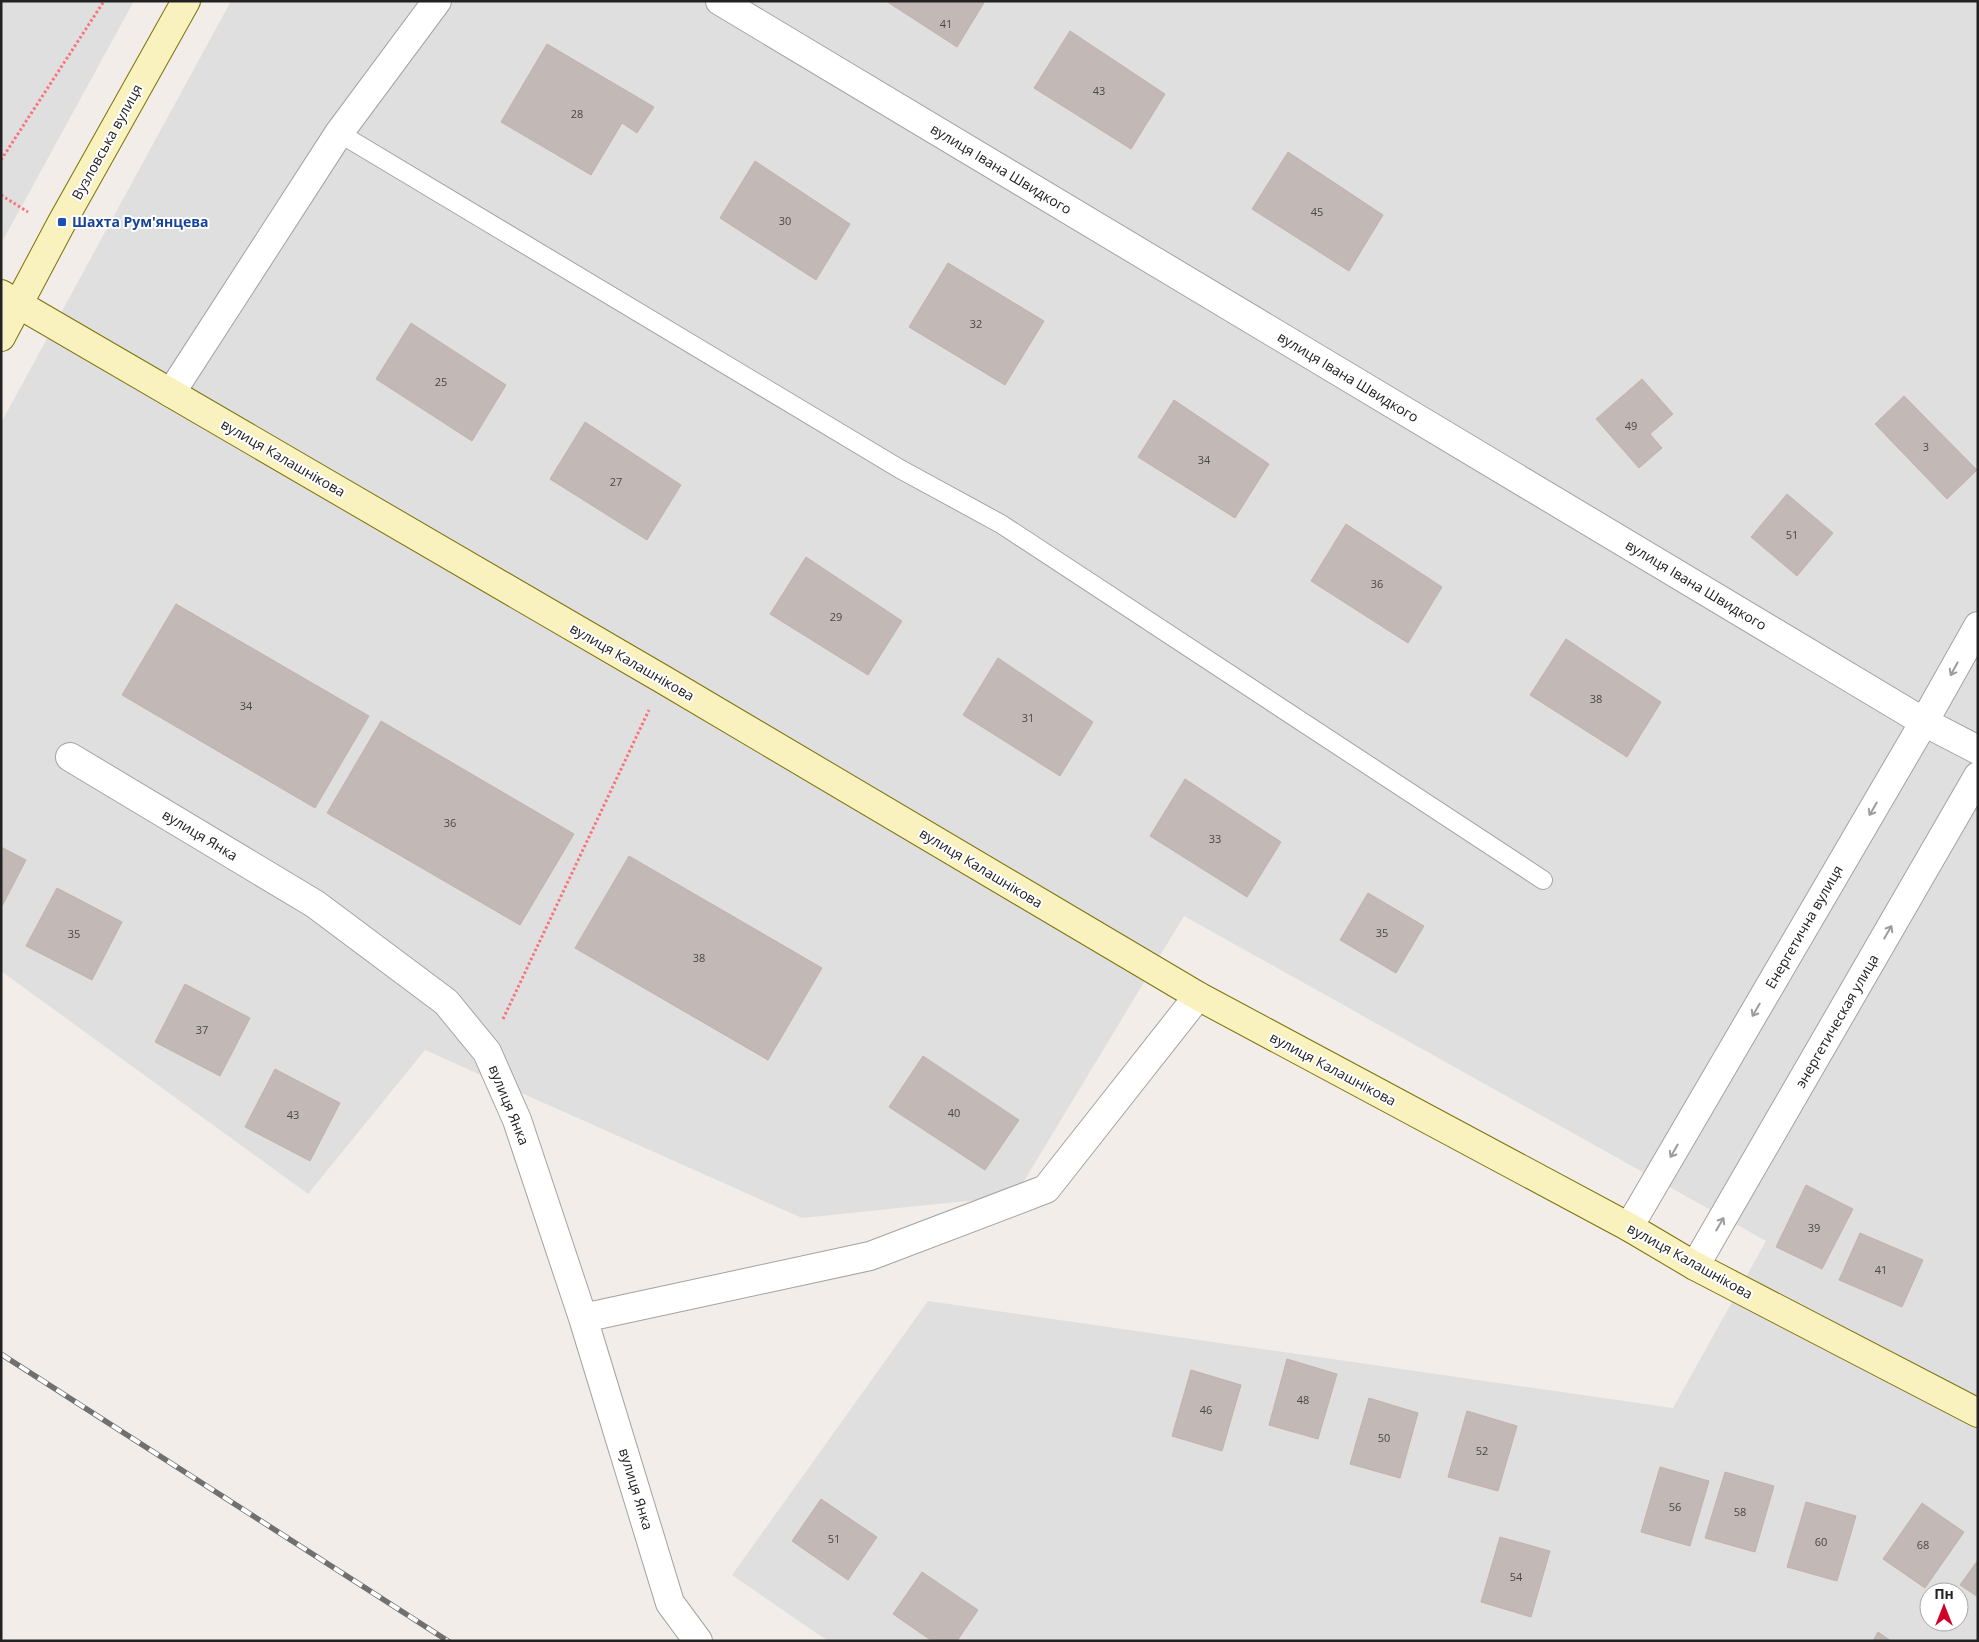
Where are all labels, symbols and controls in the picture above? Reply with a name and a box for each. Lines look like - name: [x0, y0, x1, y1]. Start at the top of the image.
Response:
- house number: 41: [940, 16, 952, 31]
- street label: Вузловська вулиця: [67, 81, 146, 203]
- house number: 43: [1093, 83, 1105, 98]
- house number: 28: [571, 106, 583, 121]
- street label: вулиця Івана Швидкого: [927, 119, 1075, 218]
- house number: 45: [1311, 204, 1323, 219]
- place label: Шахта Рум'янцева: [72, 212, 209, 231]
- house number: 30: [779, 213, 791, 228]
- marker: Шахта Рум'янцева: [56, 216, 68, 228]
- house number: 32: [970, 316, 982, 331]
- street label: вулиця Івана Швидкого: [1274, 327, 1422, 426]
- house number: 25: [435, 374, 447, 389]
- street label: вулиця Калашнікова: [218, 414, 349, 501]
- house number: 49: [1625, 418, 1637, 433]
- house number: 3: [1923, 439, 1929, 454]
- house number: 34: [1198, 452, 1211, 467]
- house number: 27: [610, 474, 622, 489]
- house number: 51: [1786, 527, 1798, 542]
- street label: вулиця Івана Швидкого: [1622, 535, 1770, 634]
- house number: 36: [1371, 576, 1383, 591]
- house number: 29: [830, 609, 842, 624]
- street label: вулиця Калашнікова: [567, 618, 698, 705]
- one-way arrow: [1949, 661, 1959, 676]
- house number: 38: [1590, 691, 1602, 706]
- house number: 34: [240, 698, 253, 713]
- house number: 31: [1022, 710, 1034, 725]
- one-way arrow: [1868, 802, 1878, 817]
- street label: вулиця Янка: [159, 805, 242, 865]
- house number: 36: [444, 815, 456, 830]
- street label: вулиця Калашнікова: [916, 823, 1046, 912]
- house number: 33: [1209, 831, 1221, 846]
- street label: Енергетична вулиця: [1760, 862, 1847, 992]
- house number: 35: [1376, 925, 1388, 940]
- one-way arrow: [1884, 925, 1894, 939]
- house number: 35: [68, 926, 80, 941]
- house number: 38: [693, 950, 705, 965]
- street label: энергетическая улица: [1790, 950, 1883, 1091]
- one-way arrow: [1750, 1003, 1760, 1017]
- house number: 37: [196, 1022, 208, 1037]
- street label: вулиця Калашнікова: [1267, 1027, 1400, 1110]
- street label: вулиця Янка: [485, 1062, 534, 1148]
- house number: 40: [948, 1105, 960, 1120]
- house number: 43: [287, 1107, 299, 1122]
- one-way arrow: [1669, 1143, 1679, 1158]
- one-way arrow: [1715, 1217, 1725, 1231]
- street label: вулиця Калашнікова: [1624, 1218, 1756, 1303]
- house number: 39: [1808, 1220, 1820, 1235]
- house number: 41: [1875, 1262, 1887, 1277]
- house number: 48: [1297, 1392, 1309, 1407]
- house number: 46: [1200, 1402, 1212, 1417]
- house number: 50: [1378, 1430, 1390, 1445]
- house number: 52: [1476, 1443, 1488, 1458]
- street label: вулиця Янка: [615, 1446, 658, 1532]
- house number: 56: [1669, 1499, 1681, 1514]
- house number: 58: [1734, 1504, 1746, 1519]
- house number: 51: [828, 1531, 840, 1546]
- house number: 60: [1815, 1534, 1827, 1549]
- house number: 68: [1917, 1537, 1929, 1552]
- house number: 54: [1510, 1569, 1523, 1584]
- north arrow: [1919, 1582, 1969, 1632]
- text: Пн: [1934, 1584, 1954, 1603]

